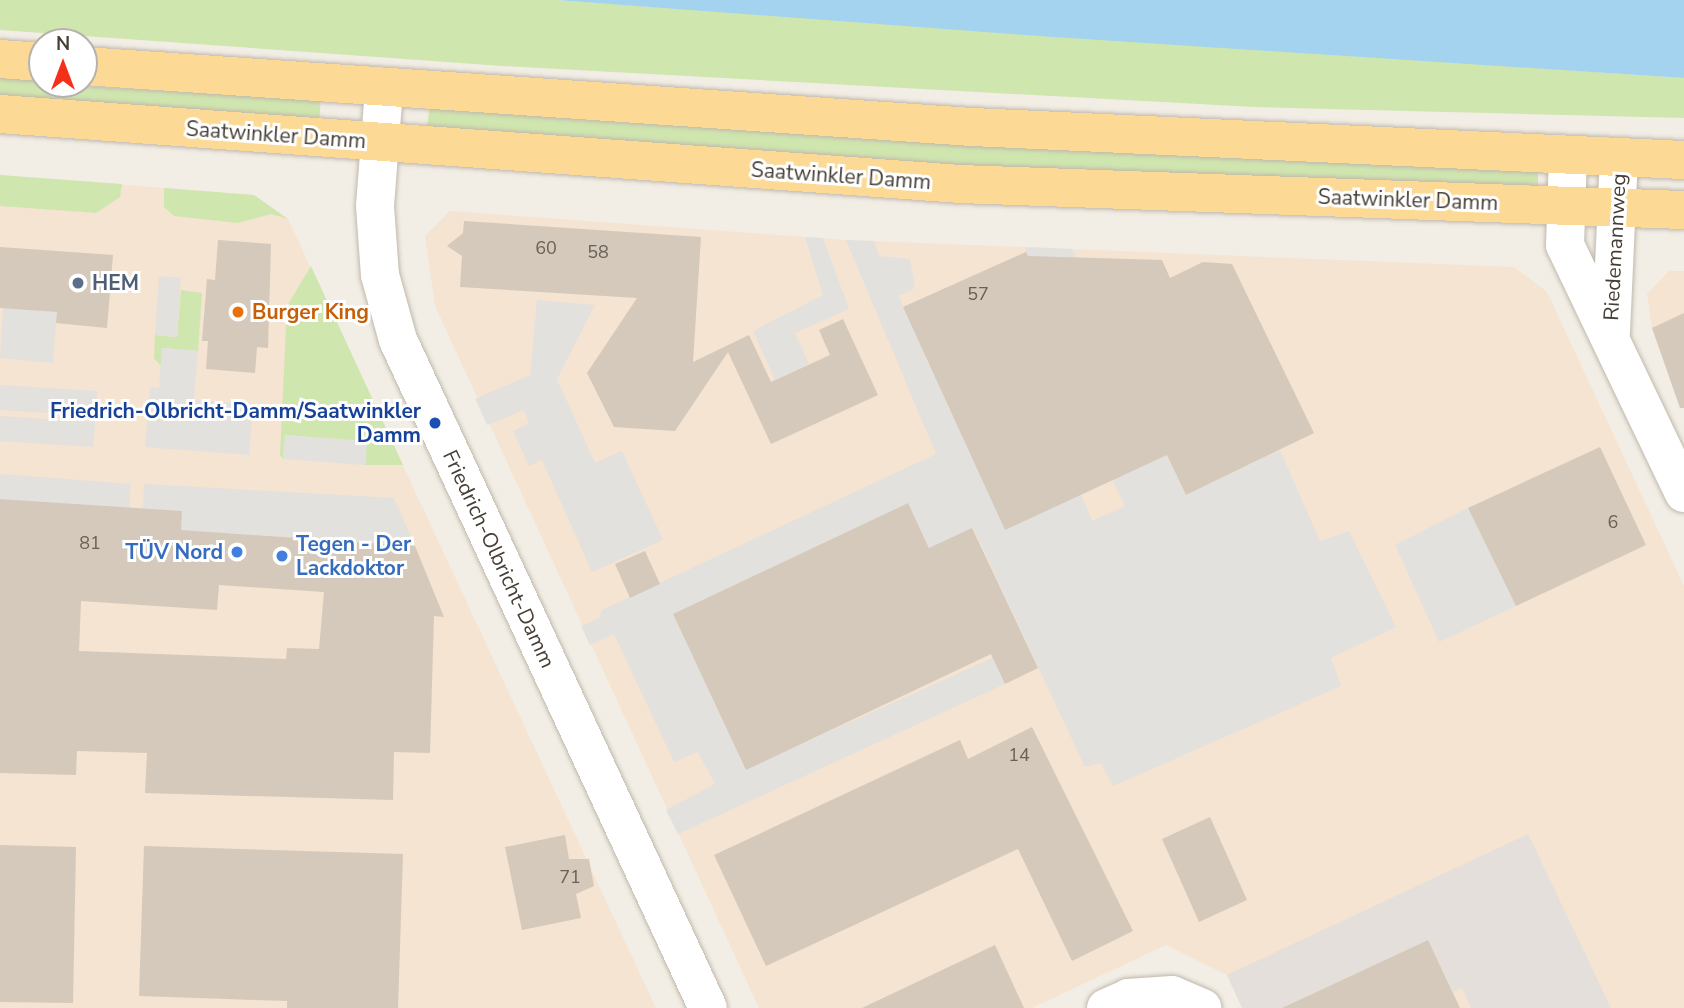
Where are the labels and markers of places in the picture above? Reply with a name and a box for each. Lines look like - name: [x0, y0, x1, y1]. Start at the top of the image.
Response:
- place label: HEM: [92, 270, 139, 296]
- marker: HEM: [70, 275, 86, 291]
- place label: Burger King: [252, 299, 369, 325]
- marker: Burger King: [230, 304, 246, 320]
- place label: Friedrich-Olbricht-Damm/Saatwinkler Damm: [50, 398, 421, 448]
- marker: Friedrich-Olbricht-Damm/Saatwinkler Damm: [427, 415, 443, 431]
- place label: Tegen - Der Lackdoktor: [296, 531, 411, 581]
- place label: TÜV Nord: [125, 539, 223, 565]
- marker: TÜV Nord: [229, 544, 245, 560]
- marker: Tegen - Der Lackdoktor: [274, 548, 290, 564]

